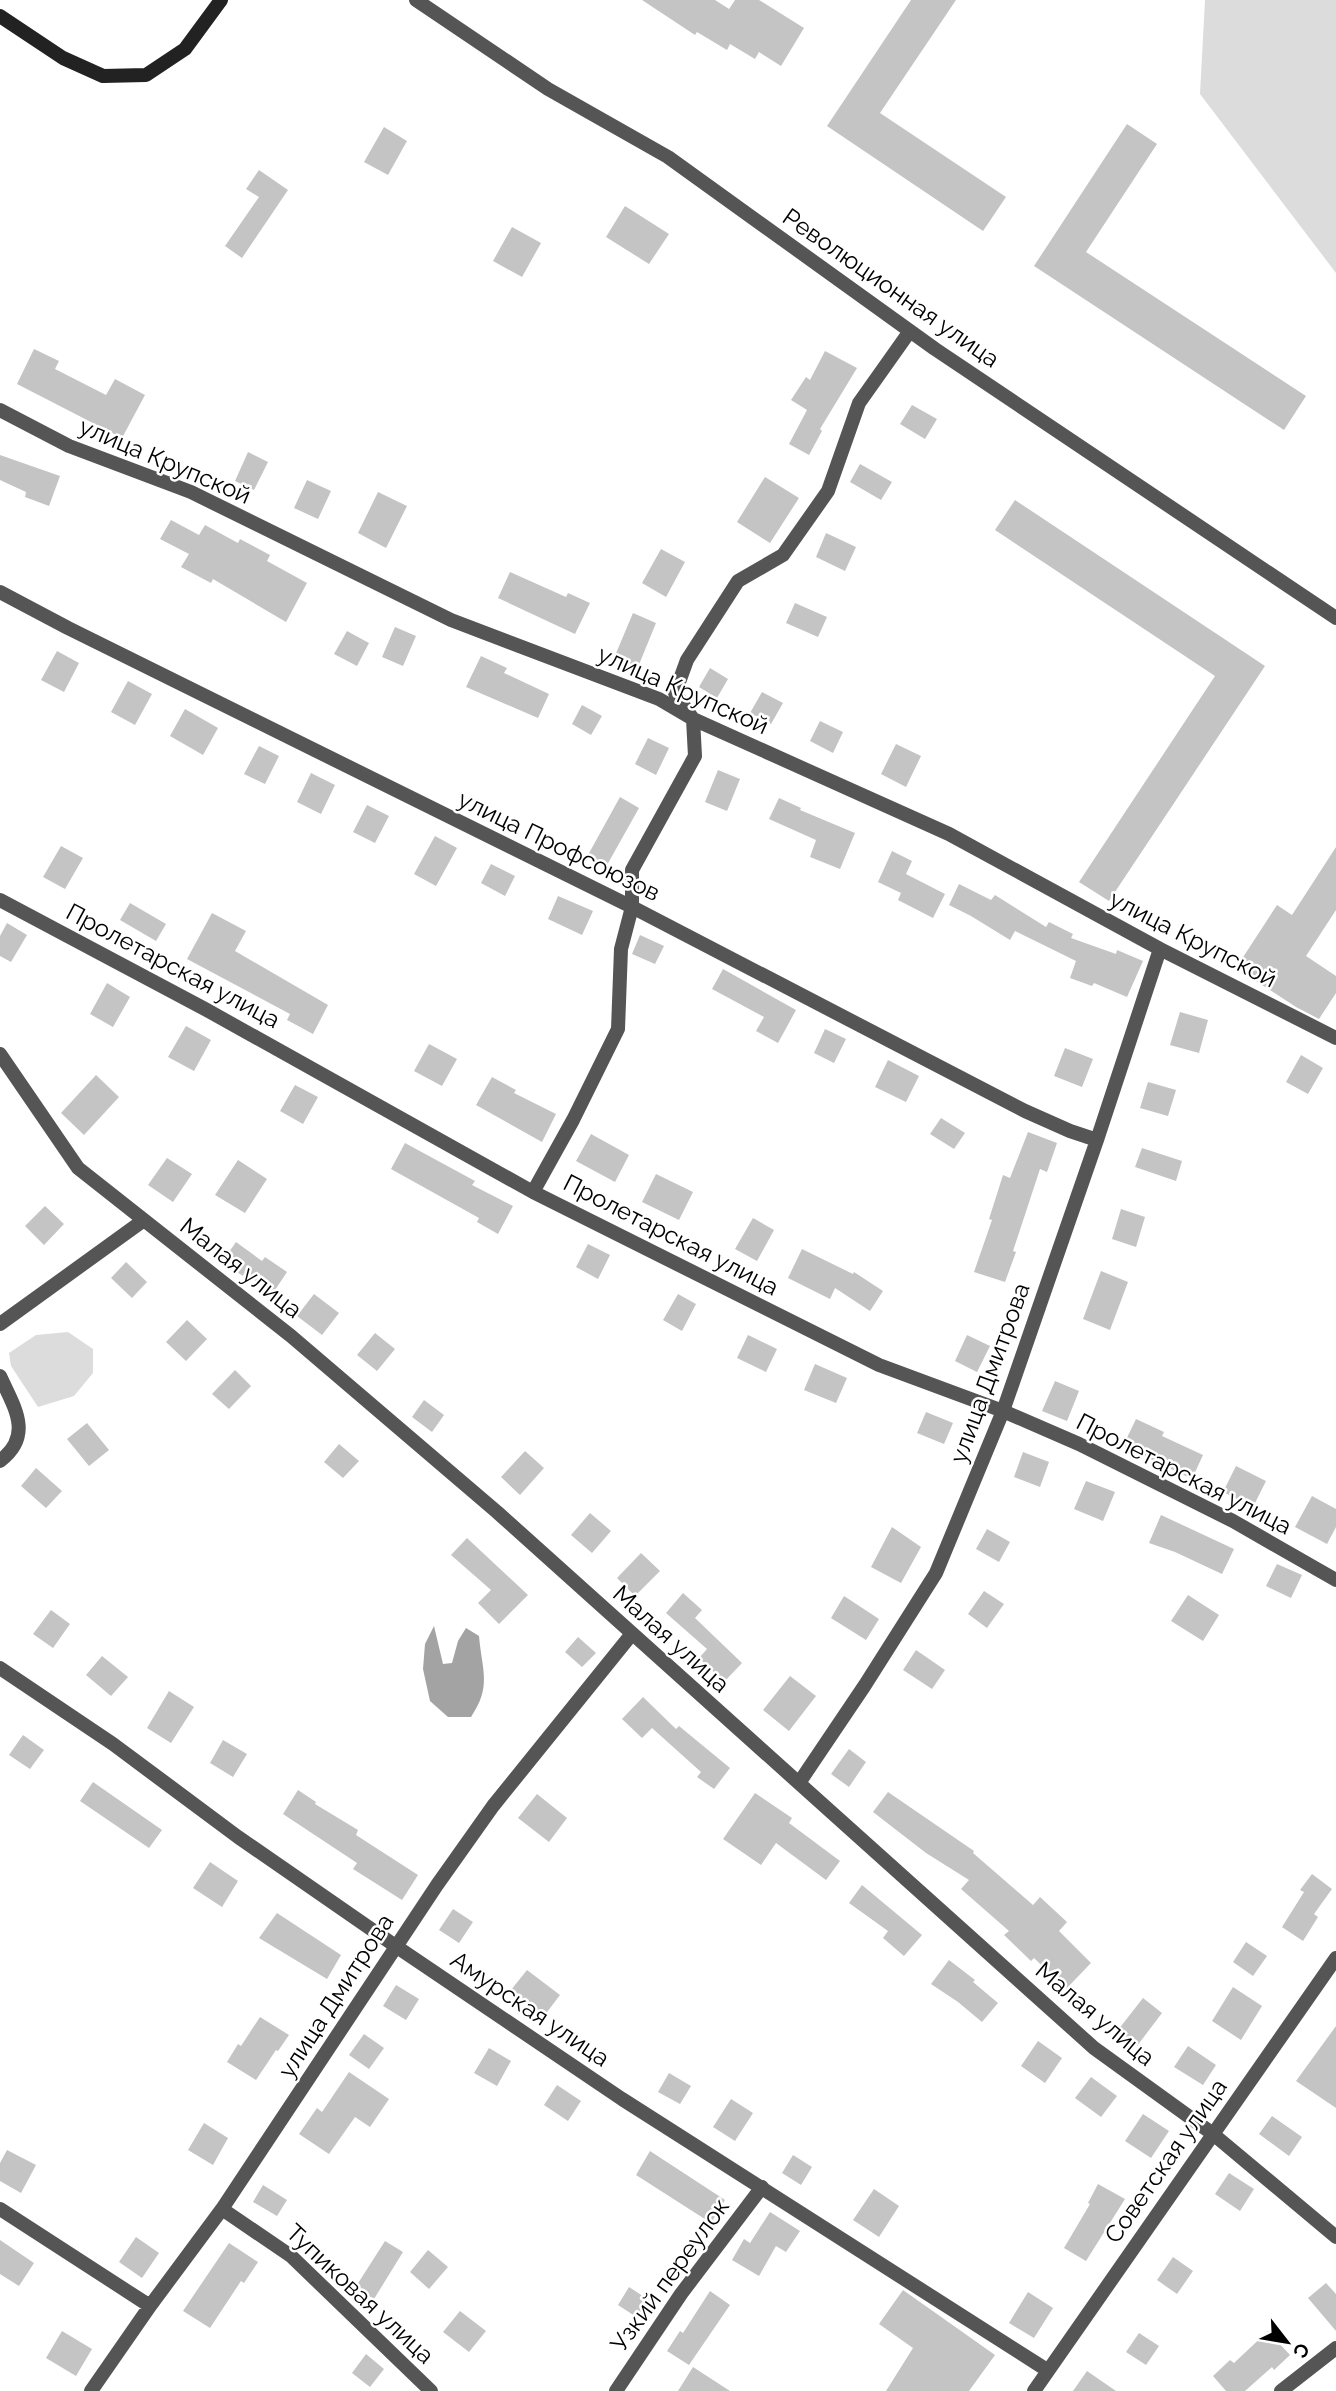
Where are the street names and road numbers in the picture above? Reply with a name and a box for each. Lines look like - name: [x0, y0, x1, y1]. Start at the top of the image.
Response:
- street label: Революционная улица: [777, 202, 1005, 373]
- street label: улица Крупской: [75, 411, 255, 510]
- street label: улица Крупской: [593, 639, 773, 740]
- street label: улица Профсоюзов: [453, 784, 665, 907]
- street label: улица Крупской: [1105, 884, 1282, 993]
- street label: Пролетарская улица: [61, 897, 285, 1034]
- street label: Пролетарская улица: [559, 1168, 784, 1301]
- street label: Малая улица: [175, 1211, 308, 1324]
- street label: улица Дмитрова: [943, 1279, 1036, 1467]
- street label: Пролетарская улица: [1072, 1407, 1297, 1540]
- street label: Малая улица: [607, 1579, 735, 1698]
- street label: улица Дмитрова: [272, 1908, 399, 2083]
- street label: Амурская улица: [445, 1945, 615, 2072]
- street label: Малая улица: [1030, 1955, 1161, 2072]
- street label: Советская улица: [1098, 2073, 1233, 2248]
- street label: Узкий переулок: [604, 2192, 735, 2357]
- street label: Тупиковая улица: [280, 2218, 440, 2370]

